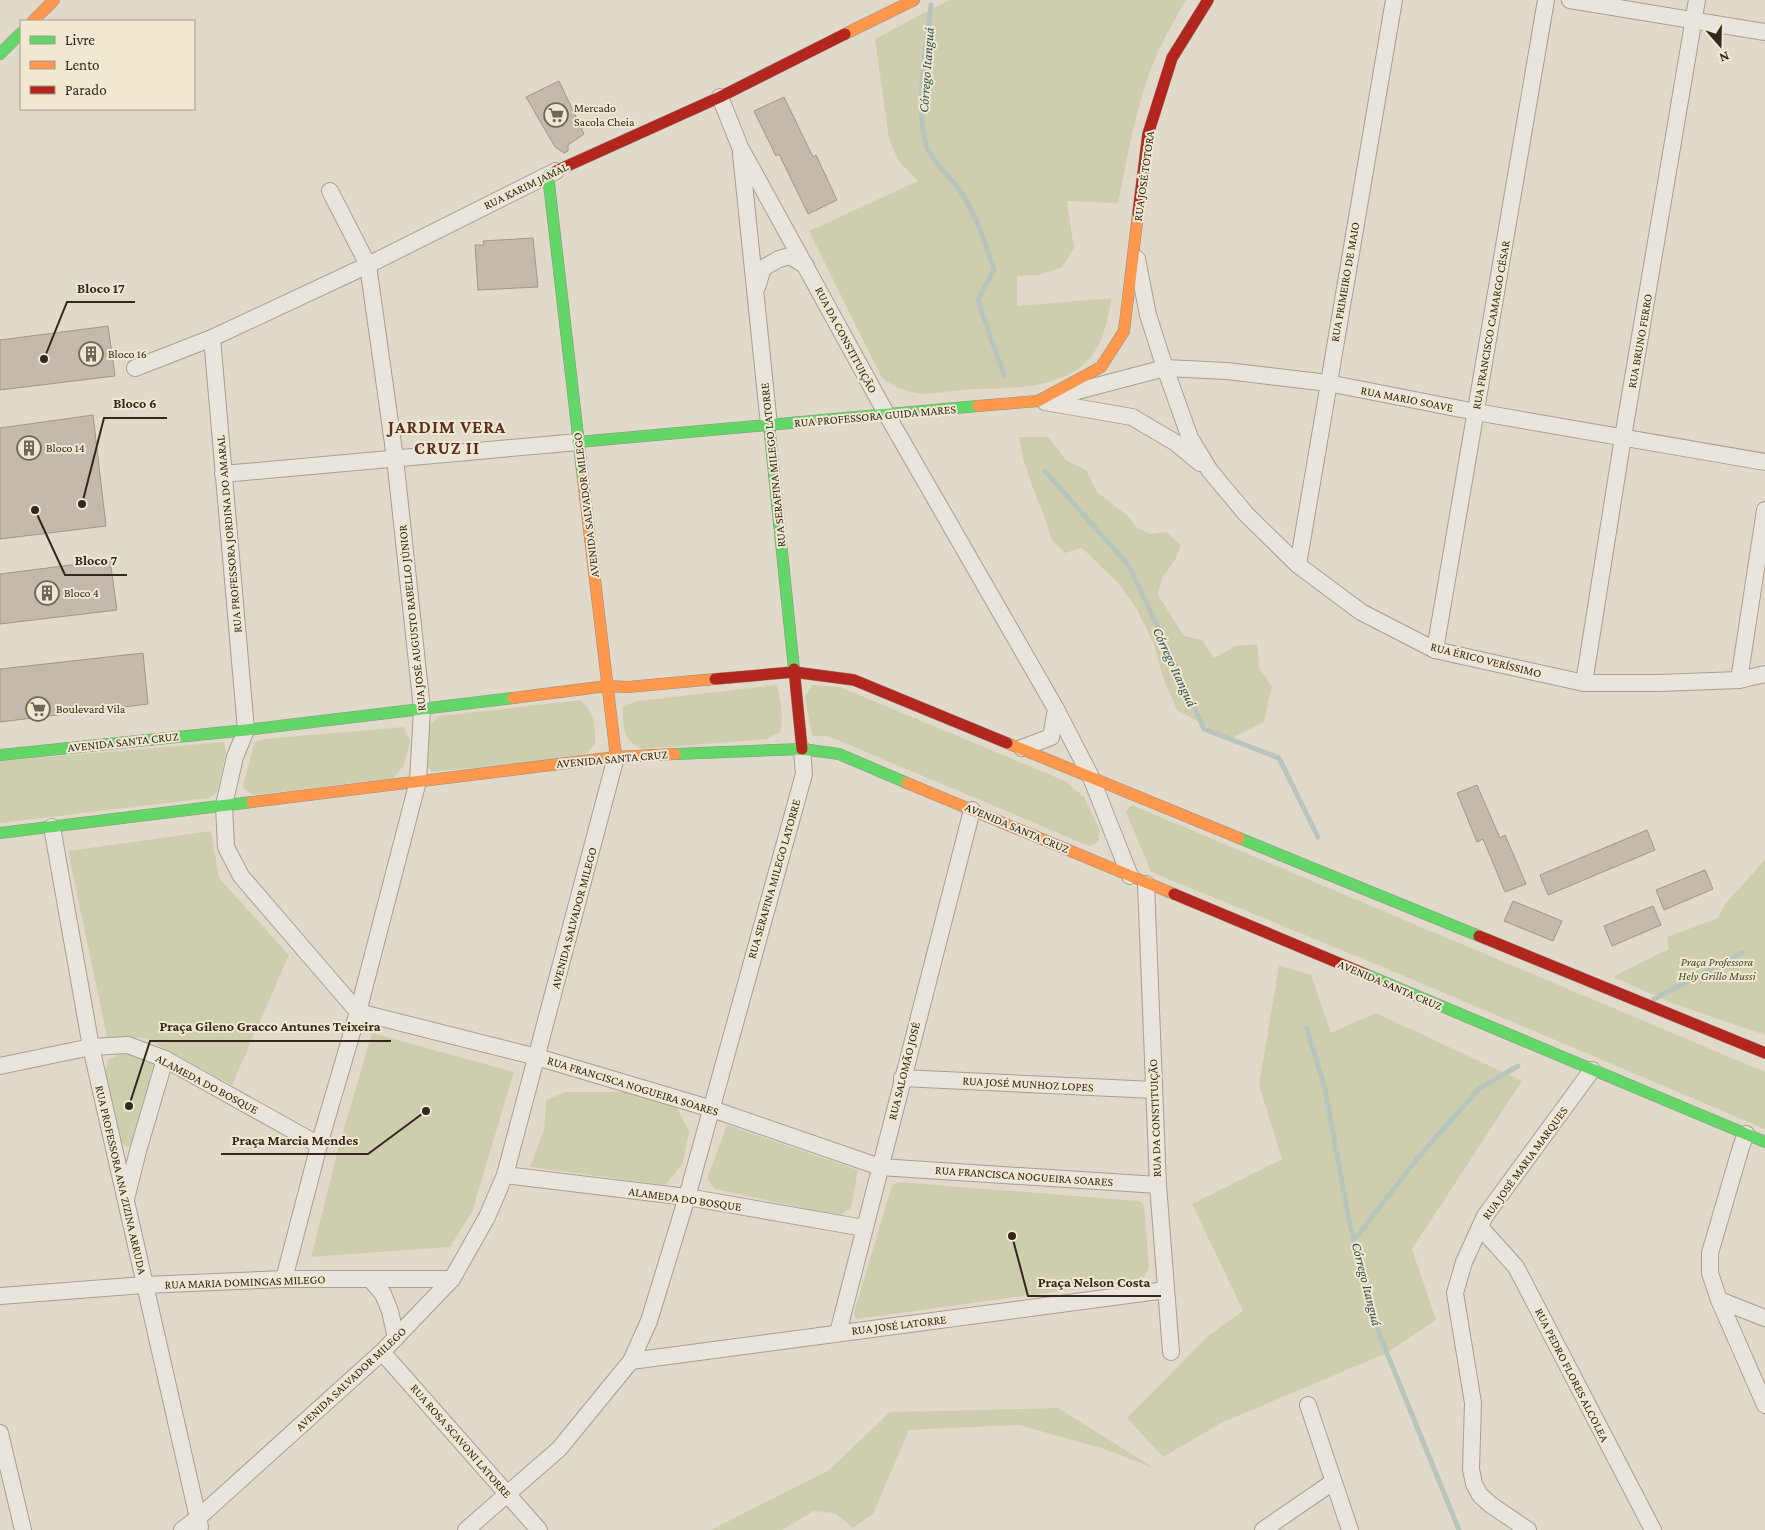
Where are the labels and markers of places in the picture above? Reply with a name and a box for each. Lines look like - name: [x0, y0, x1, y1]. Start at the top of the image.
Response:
- place label: Mercado Sacola Cheia: [574, 101, 635, 129]
- supermarket icon: Mercado Sacola Cheia: [543, 102, 569, 128]
- callout: Bloco 17: [67, 273, 135, 302]
- building icon: Bloco 16: [78, 341, 104, 367]
- place label: Bloco 16: [108, 347, 147, 361]
- callout: Bloco 6: [104, 389, 167, 418]
- building icon: Bloco 14: [16, 435, 42, 461]
- place label: Bloco 14: [46, 441, 85, 455]
- callout: Bloco 7: [65, 546, 127, 575]
- building icon: Bloco 4: [34, 580, 60, 606]
- place label: Bloco 4: [64, 586, 99, 600]
- supermarket icon: Boulevard Vila: [25, 696, 51, 722]
- place label: Boulevard Vila: [56, 702, 126, 716]
- callout: Praça Gileno Gracco Antunes Teixeira: [150, 1012, 391, 1041]
- callout: Praça Marcia Mendes: [221, 1125, 368, 1154]
- callout: Praça Nelson Costa: [1028, 1267, 1161, 1296]

